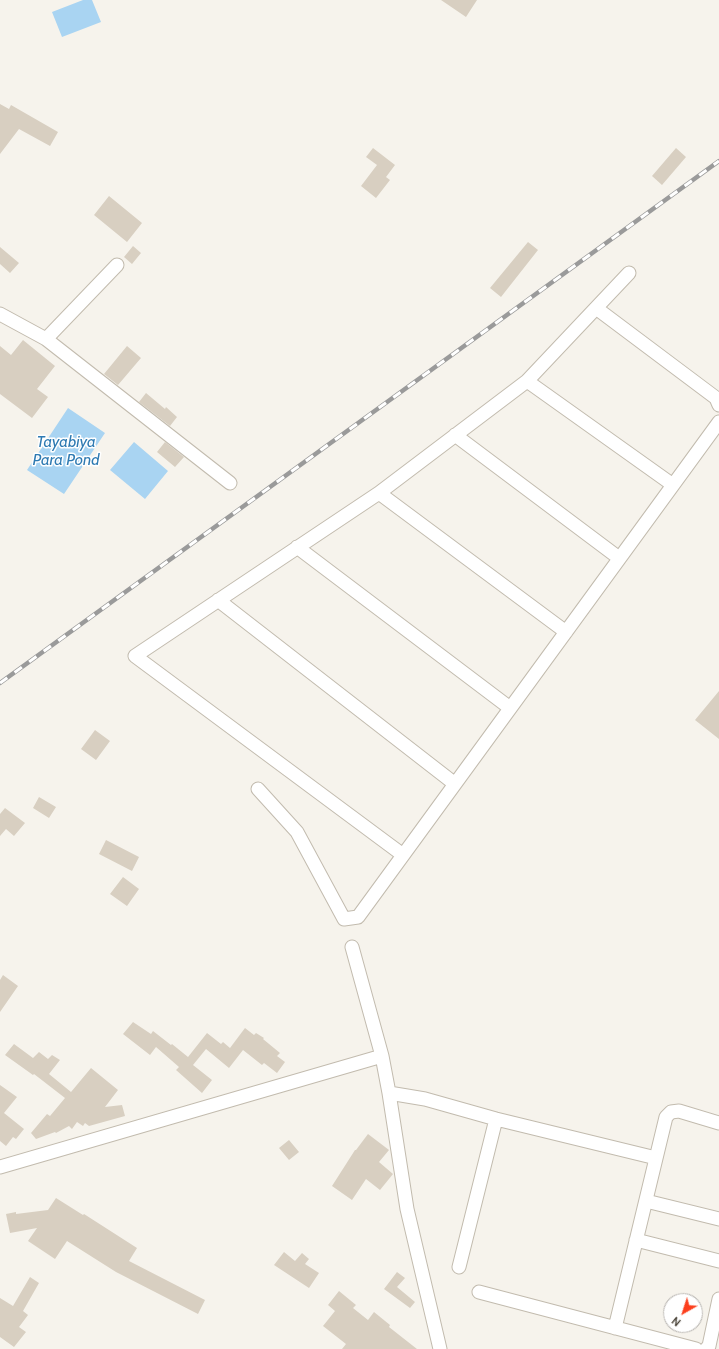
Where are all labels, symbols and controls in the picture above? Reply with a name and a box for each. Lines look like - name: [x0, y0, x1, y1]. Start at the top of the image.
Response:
- water label: Tayabiya Para Pond: [32, 432, 100, 470]
- north arrow: [663, 1293, 703, 1333]
- text: N: [669, 1314, 684, 1329]

